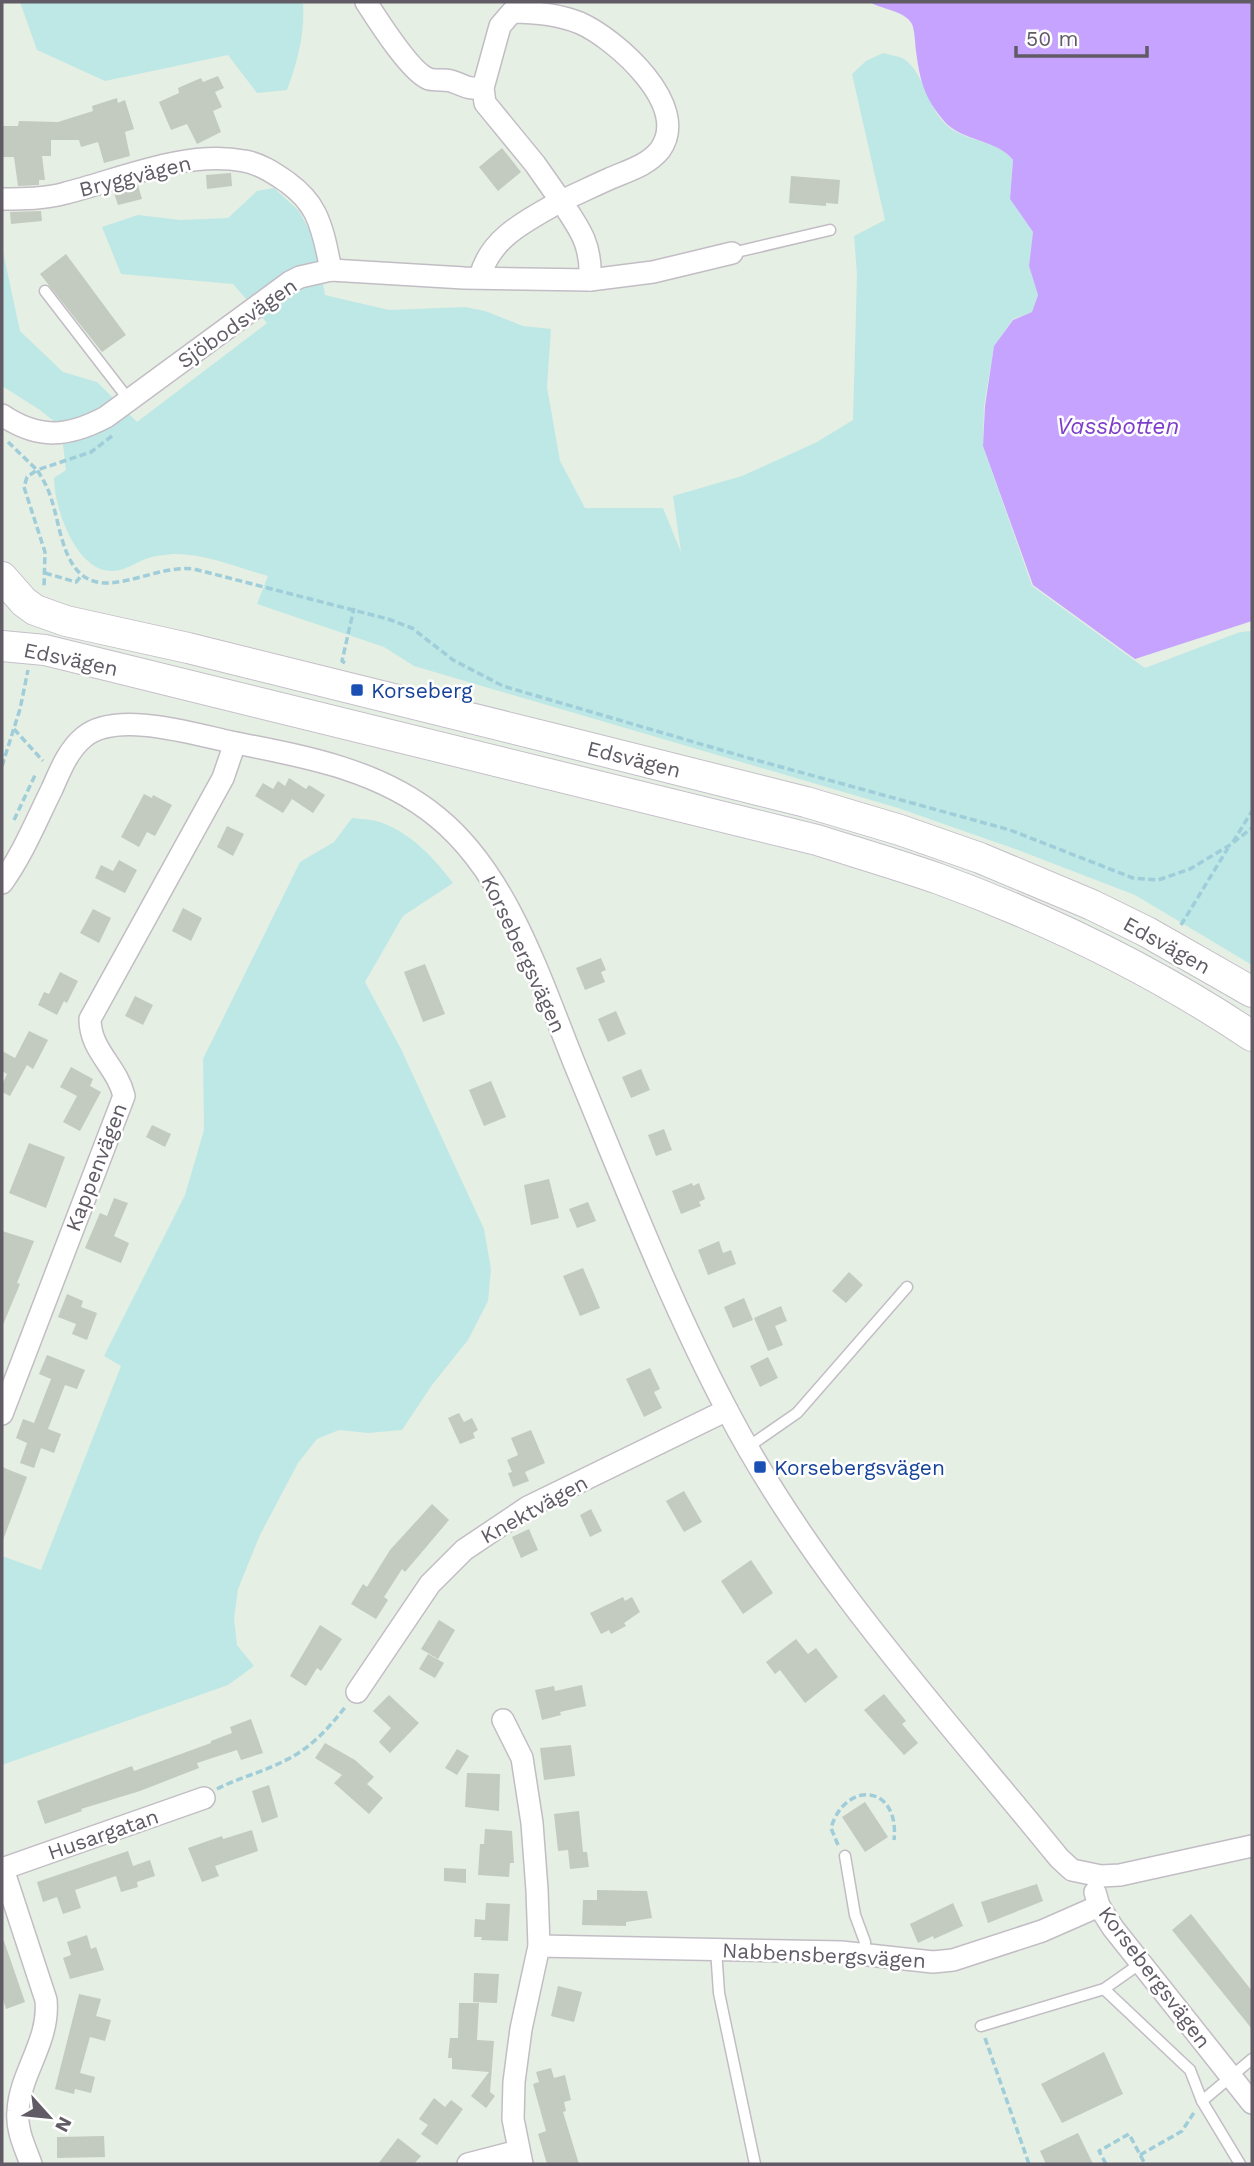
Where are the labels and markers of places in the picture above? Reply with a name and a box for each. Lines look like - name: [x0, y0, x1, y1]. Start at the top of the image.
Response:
- place label: Korseberg: [371, 678, 473, 703]
- marker: Korseberg: [349, 682, 365, 698]
- place label: Korsebergsvägen: [774, 1455, 945, 1480]
- marker: Korsebergsvägen: [752, 1459, 768, 1475]

